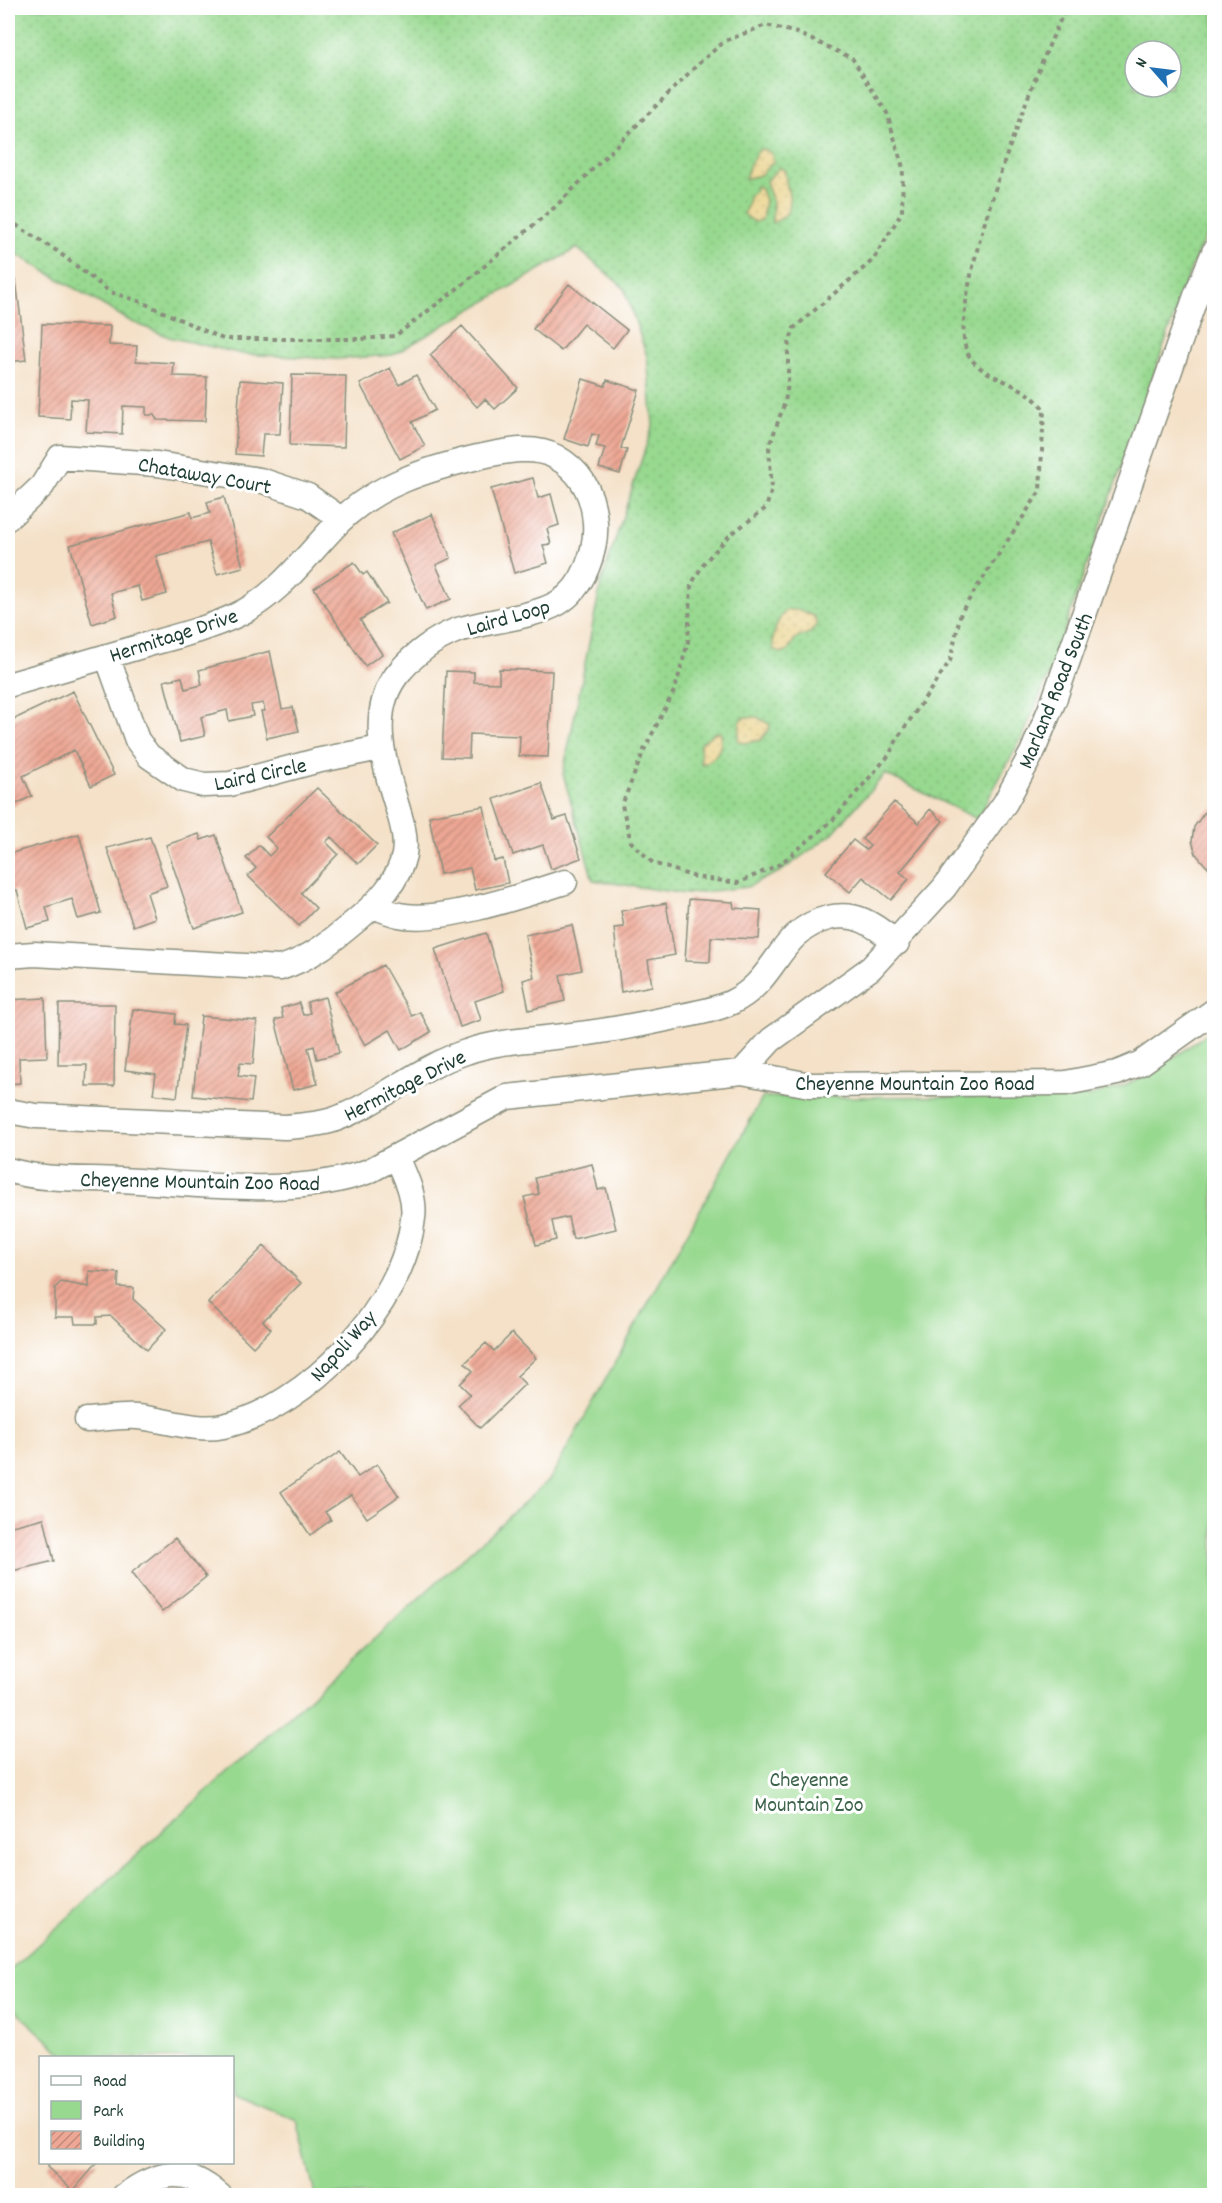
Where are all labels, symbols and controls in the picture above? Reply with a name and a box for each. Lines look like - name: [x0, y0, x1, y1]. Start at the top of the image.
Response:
- north arrow: [1123, 39, 1183, 99]
- text: N: [1130, 54, 1154, 72]
- street label: Chataway Court: [135, 450, 273, 504]
- street label: Laird Loop: [464, 593, 554, 646]
- street label: Hermitage Drive: [106, 602, 242, 673]
- street label: Marland Road South: [1012, 609, 1103, 774]
- street label: Laird Circle: [212, 752, 310, 801]
- street label: Hermitage Drive: [339, 1043, 472, 1131]
- street label: Cheyenne Mountain Zoo Road: [795, 1070, 1035, 1101]
- street label: Cheyenne Mountain Zoo Road: [80, 1166, 320, 1201]
- street label: Napoli Way: [304, 1304, 386, 1390]
- park label: Cheyenne Mountain Zoo: [754, 1766, 864, 1822]
- legend: [39, 2056, 234, 2164]
- text: Road: [93, 2070, 127, 2095]
- text: Park: [93, 2100, 124, 2125]
- text: Building: [93, 2130, 145, 2155]

